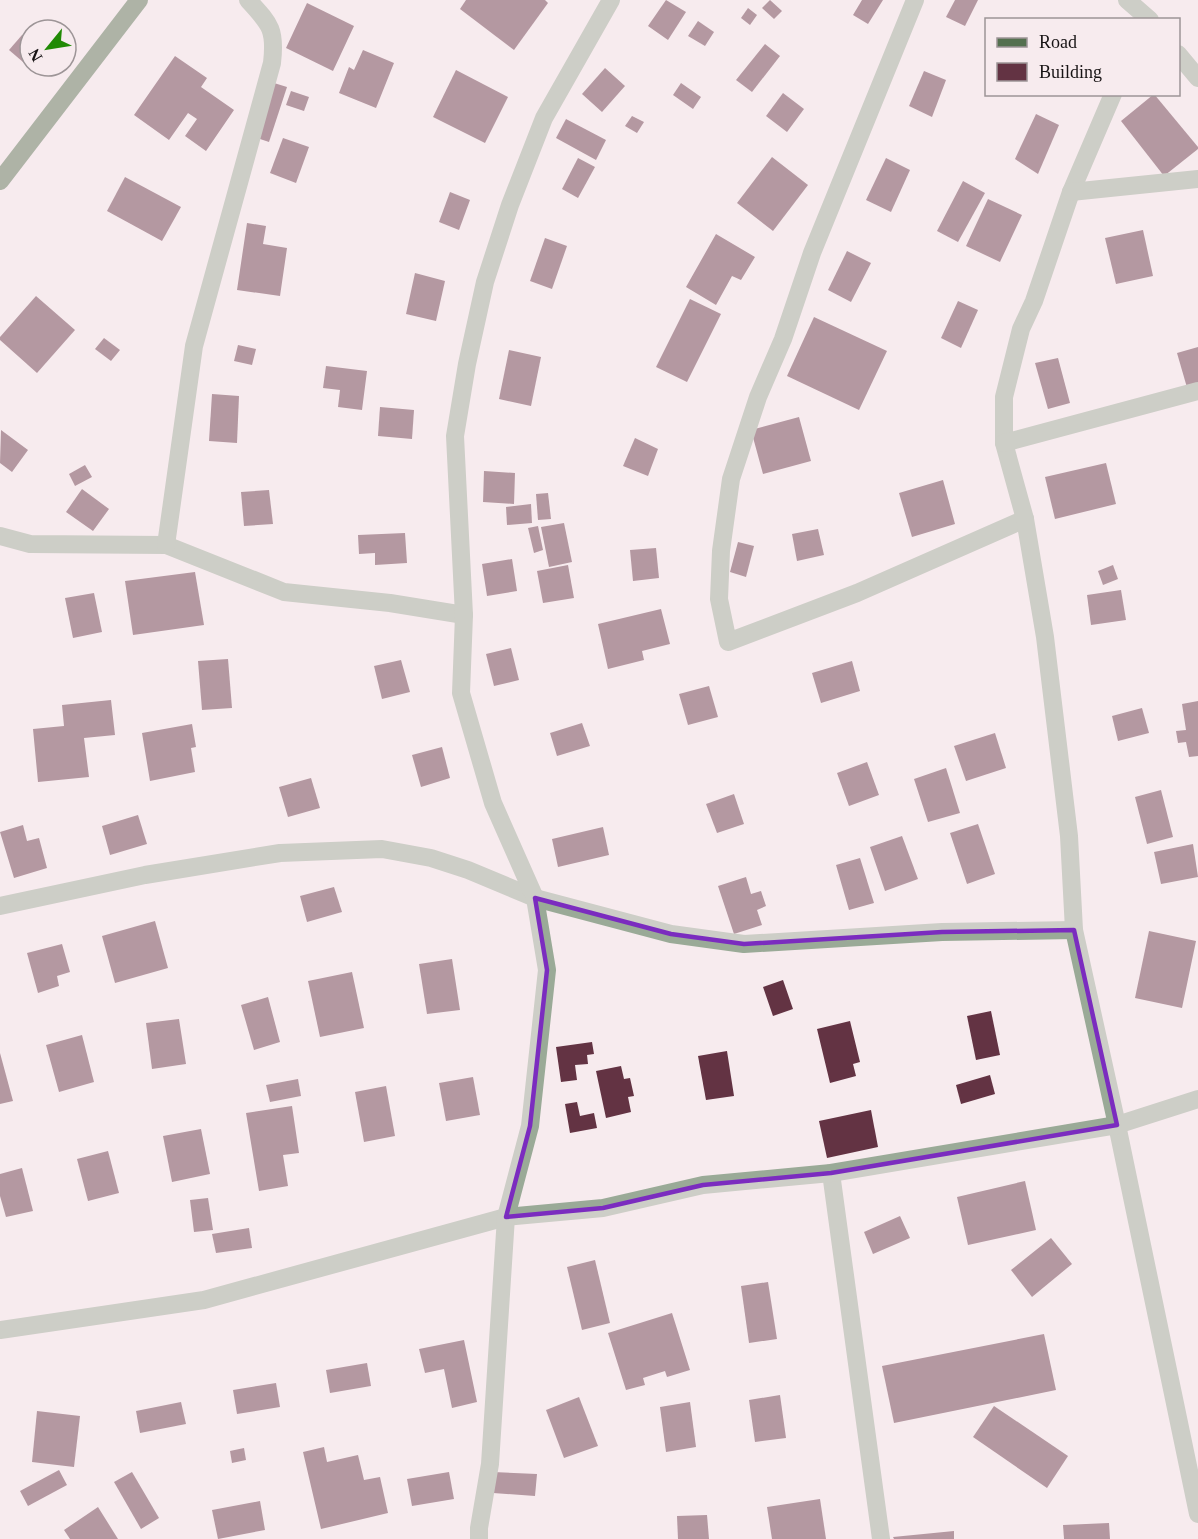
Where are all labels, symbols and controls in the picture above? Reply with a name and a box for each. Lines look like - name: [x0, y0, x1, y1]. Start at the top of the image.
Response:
- north arrow: [18, 18, 78, 78]
- legend: [985, 18, 1180, 96]
- text: Road: [1039, 32, 1077, 52]
- text: N: [25, 46, 46, 65]
- text: Building: [1039, 62, 1102, 82]

